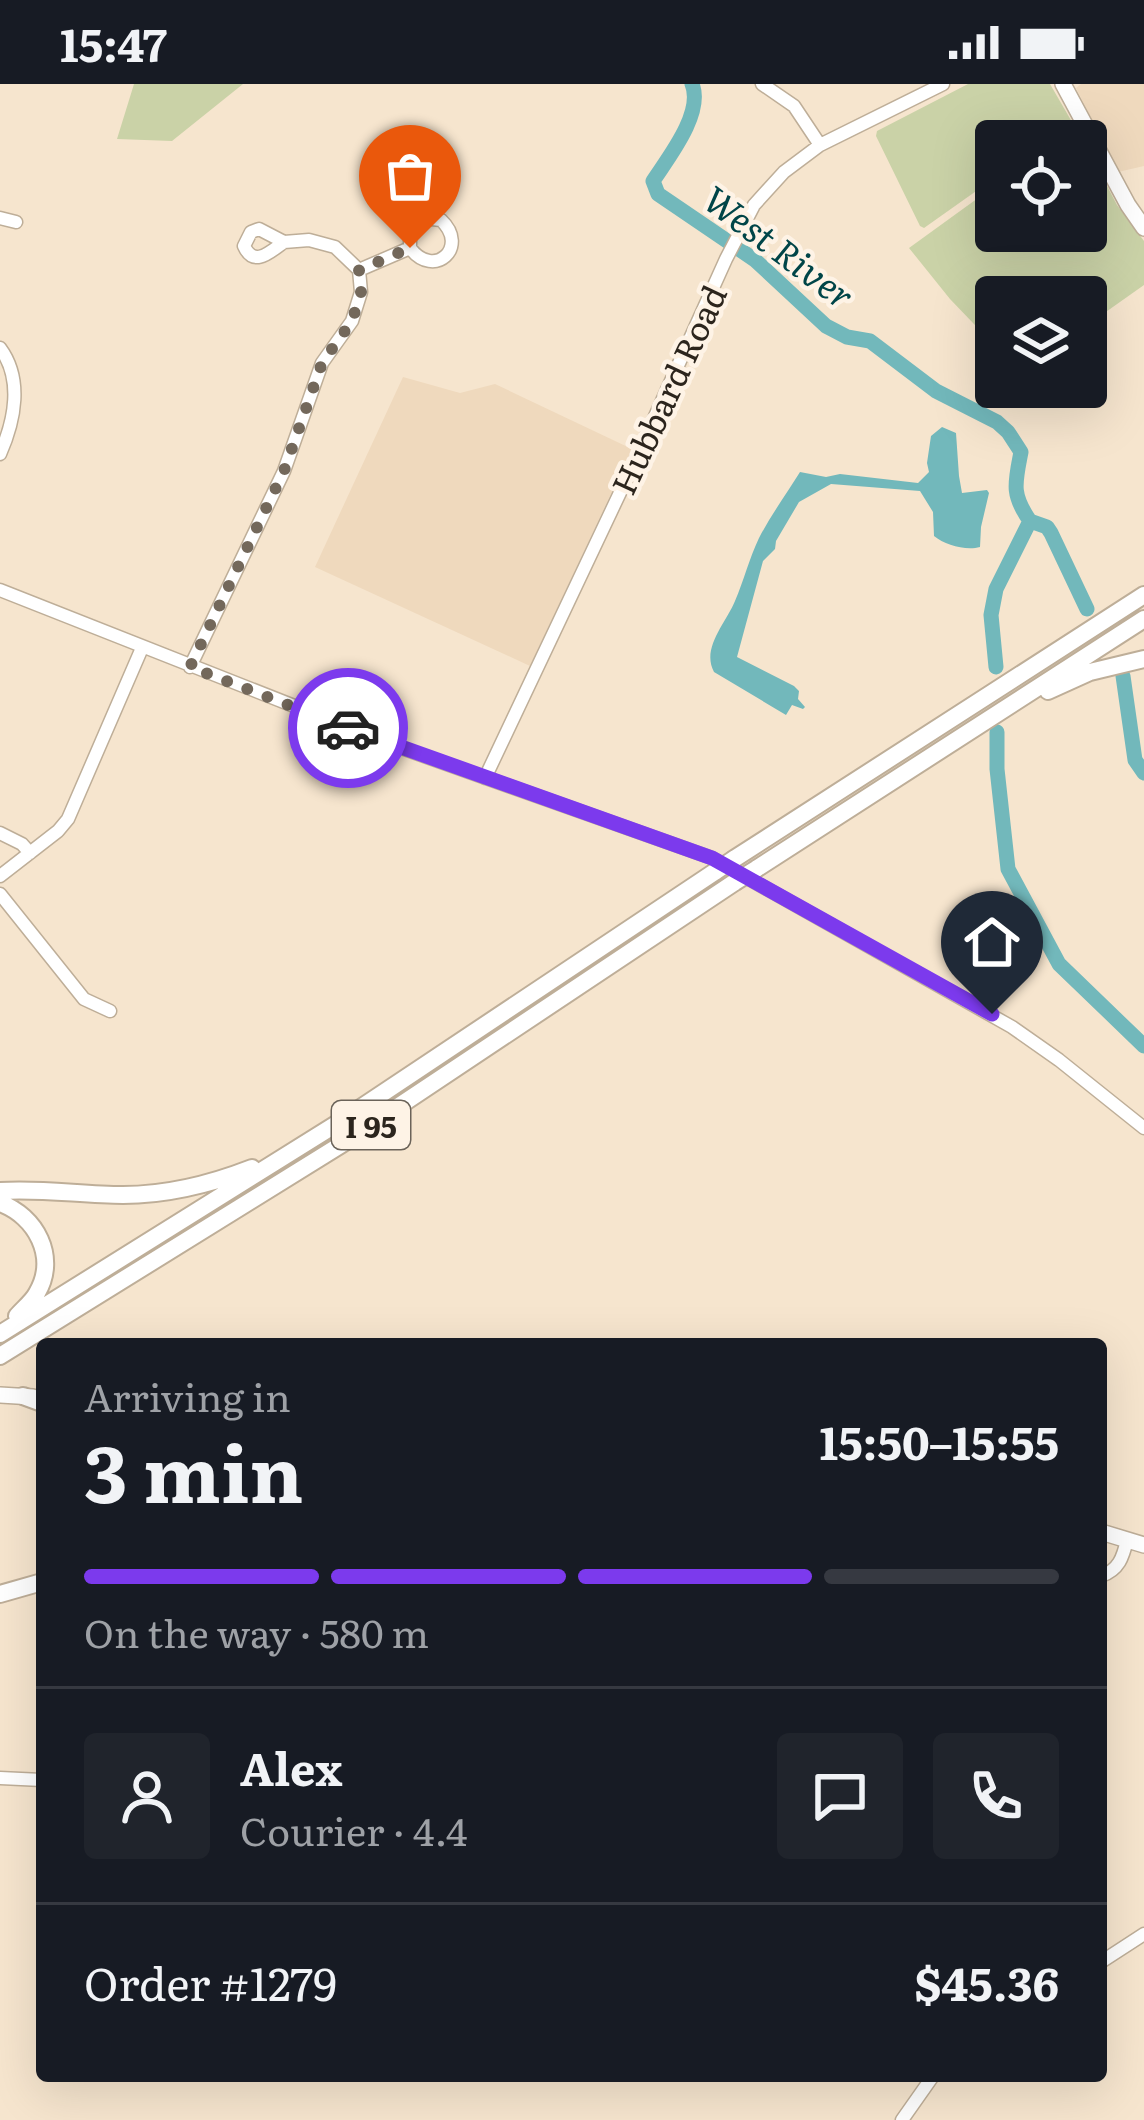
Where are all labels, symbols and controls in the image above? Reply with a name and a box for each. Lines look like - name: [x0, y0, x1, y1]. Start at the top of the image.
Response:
- text: 15:47: [60, 9, 167, 76]
- map controls: [975, 120, 1107, 408]
- button: locate: [975, 120, 1107, 252]
- pin: [359, 125, 461, 248]
- icon: bag: [377, 143, 443, 209]
- water label: West River: [693, 172, 867, 320]
- street label: Hubbard Road: [597, 276, 737, 502]
- button: layers: [975, 276, 1107, 408]
- courier: [288, 668, 408, 788]
- icon: car: [315, 695, 381, 761]
- pin: [941, 891, 1043, 1014]
- icon: home: [959, 909, 1025, 975]
- road number: I 95: [332, 1101, 410, 1149]
- text: Arriving in: [84, 1366, 291, 1424]
- text: 15:50–15:55: [820, 1407, 1059, 1474]
- text: 3 min: [84, 1411, 304, 1527]
- text: On the way · 580 m: [84, 1602, 429, 1660]
- button: person: [84, 1733, 210, 1859]
- text: Alex: [240, 1733, 342, 1800]
- button: chat: [777, 1733, 903, 1859]
- button: phone: [933, 1733, 1059, 1859]
- text: Courier · 4.4: [240, 1800, 467, 1858]
- text: Order #1279: [84, 1948, 337, 2015]
- text: $45.36: [914, 1948, 1059, 2015]

